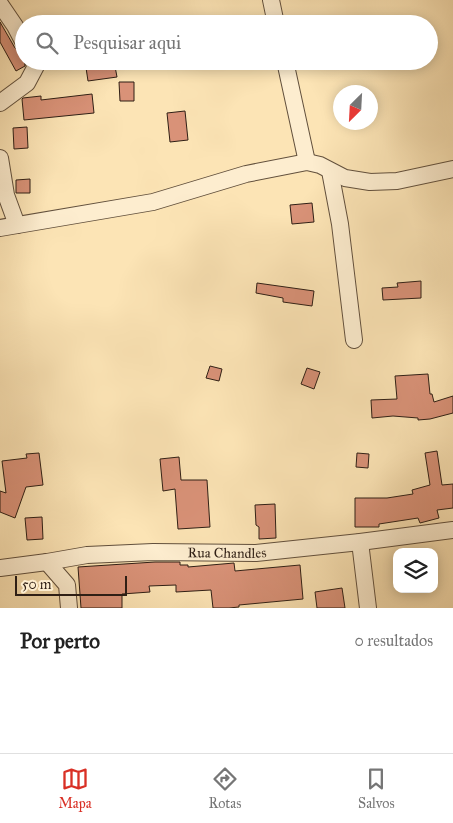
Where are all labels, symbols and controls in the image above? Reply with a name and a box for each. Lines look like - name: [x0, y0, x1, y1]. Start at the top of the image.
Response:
- search box: [15, 15, 438, 70]
- icon: search: [33, 29, 61, 57]
- text: Pesquisar aqui: [73, 31, 181, 54]
- north arrow: [333, 85, 378, 130]
- street label: Rua Chandles: [188, 543, 267, 562]
- map controls: [393, 548, 438, 593]
- button: layers: [393, 548, 438, 593]
- scale bar: [15, 573, 128, 596]
- text: 50 m: [22, 576, 51, 593]
- text: Por perto: [20, 628, 100, 654]
- text: 0 resultados: [355, 631, 433, 650]
- tab: Mapa: [58, 765, 92, 812]
- tab: Rotas: [208, 765, 241, 812]
- tab: Salvos: [358, 765, 395, 812]

